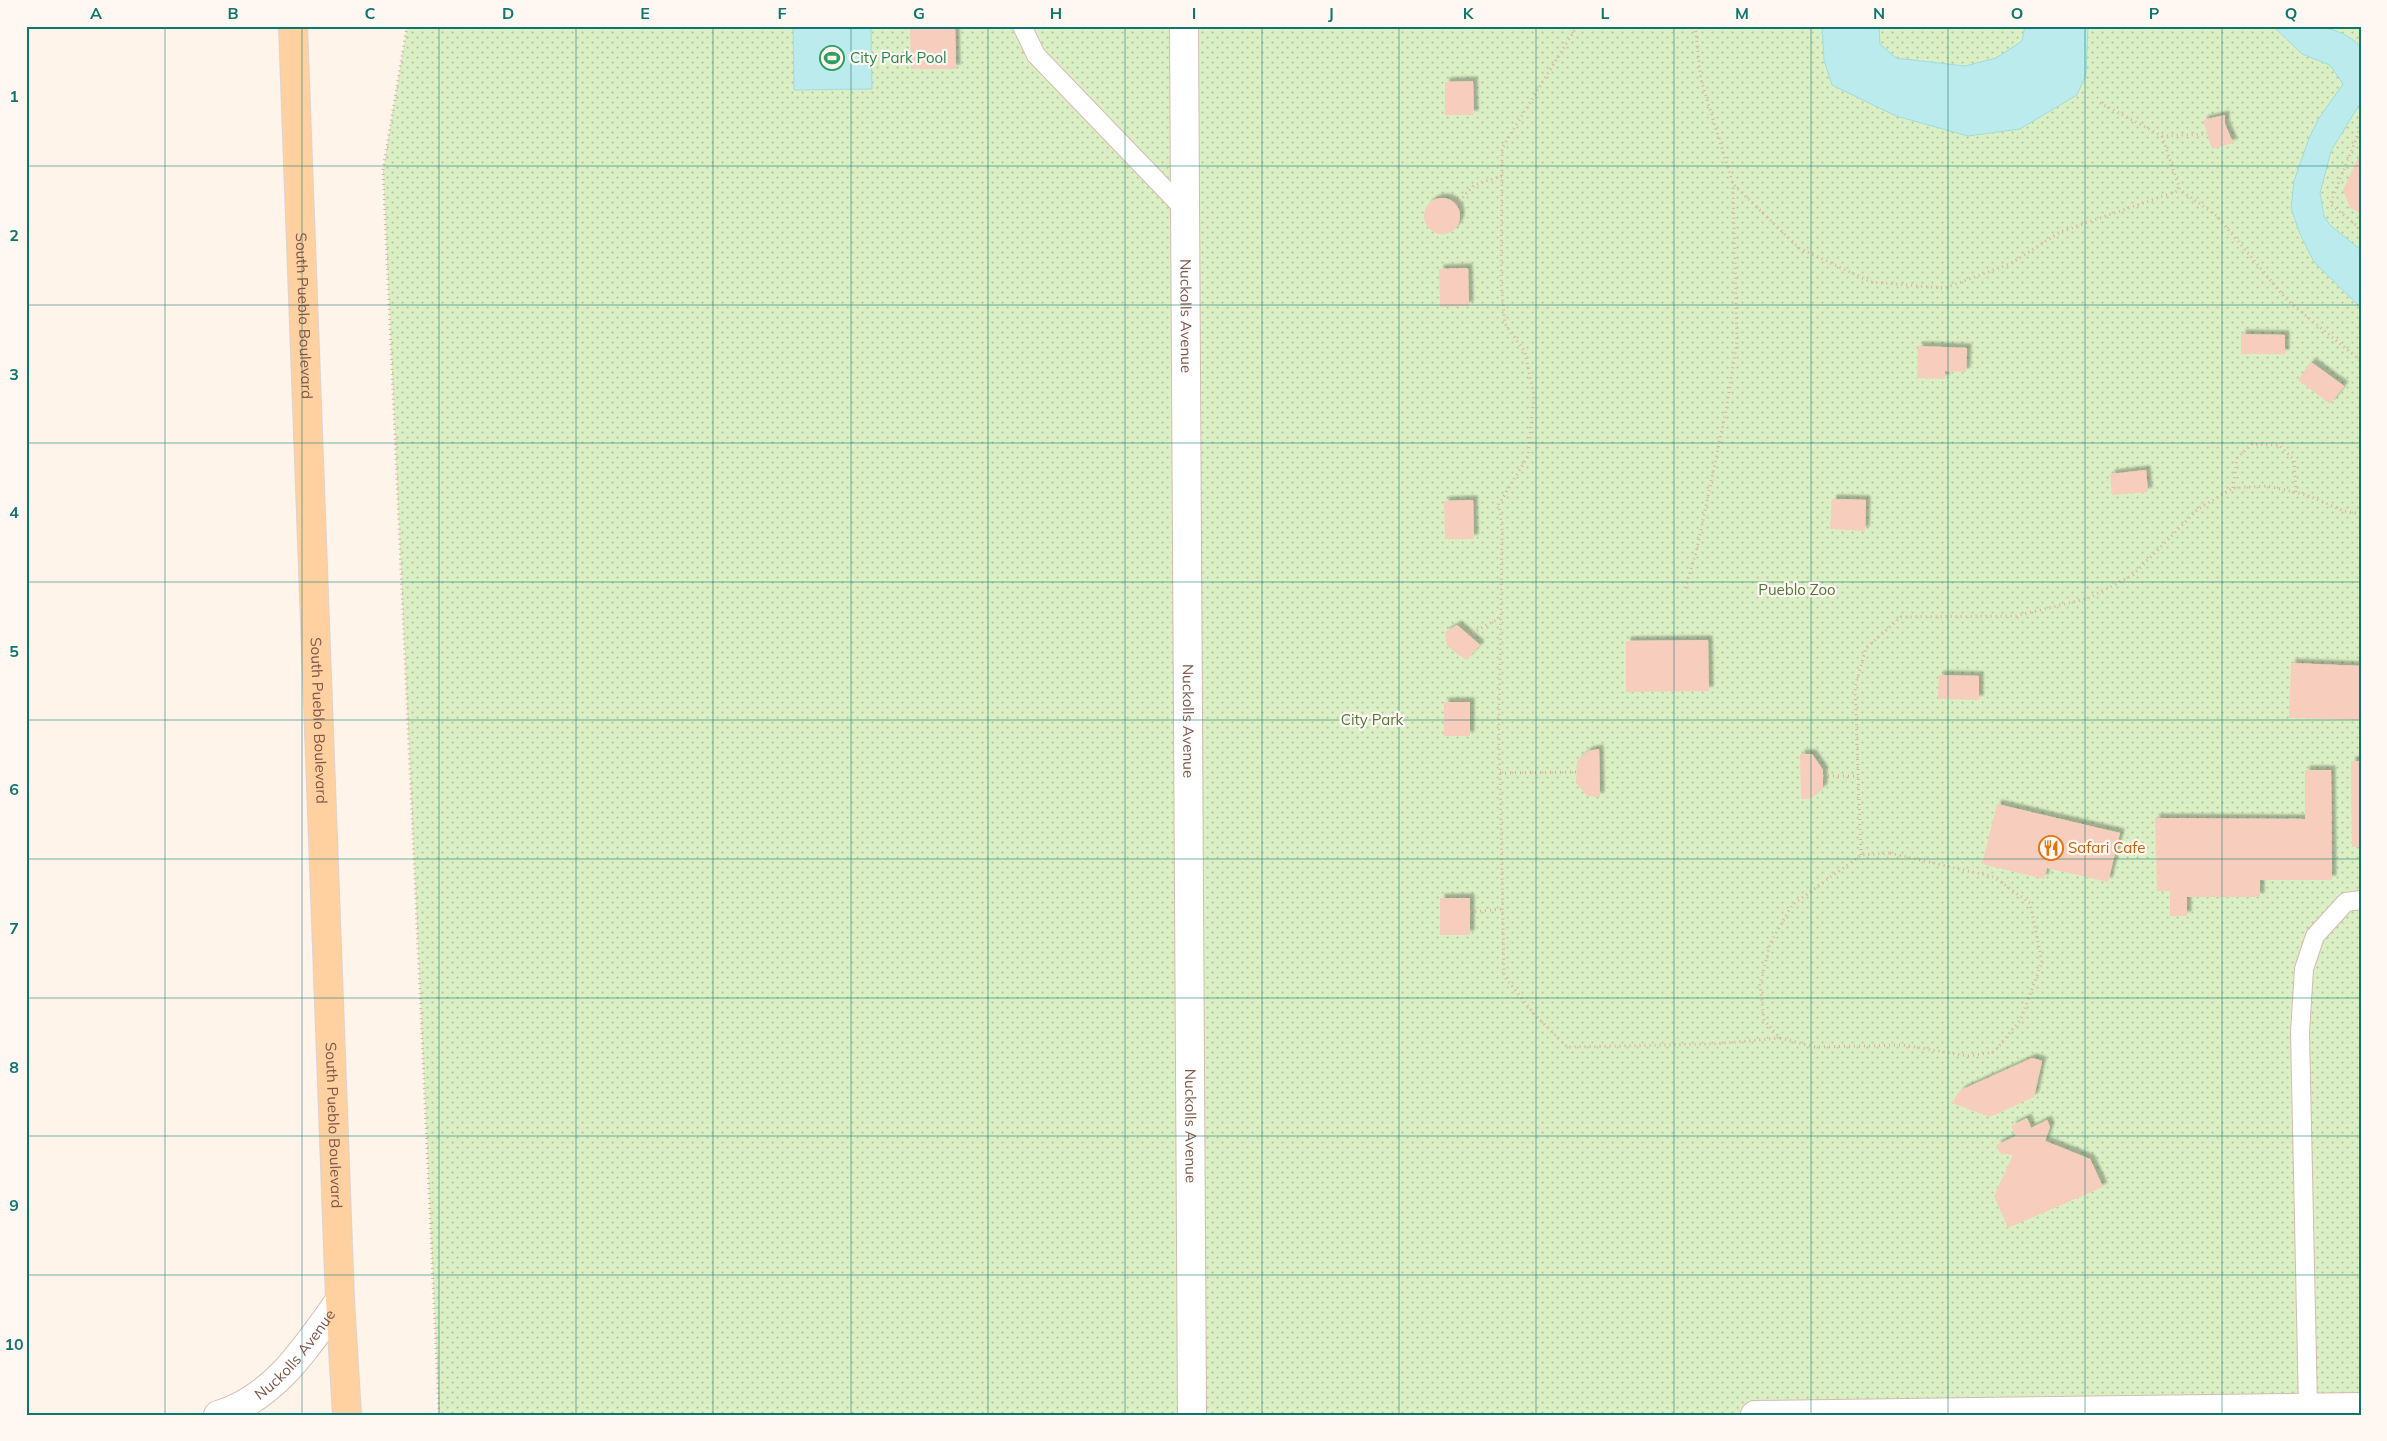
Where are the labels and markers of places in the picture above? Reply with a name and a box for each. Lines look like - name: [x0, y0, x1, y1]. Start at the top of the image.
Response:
- sports icon: City Park Pool: [819, 45, 845, 71]
- place label: City Park Pool: [850, 48, 947, 67]
- restaurant icon: Safari Cafe: [2038, 835, 2064, 861]
- place label: Safari Cafe: [2068, 838, 2145, 857]

